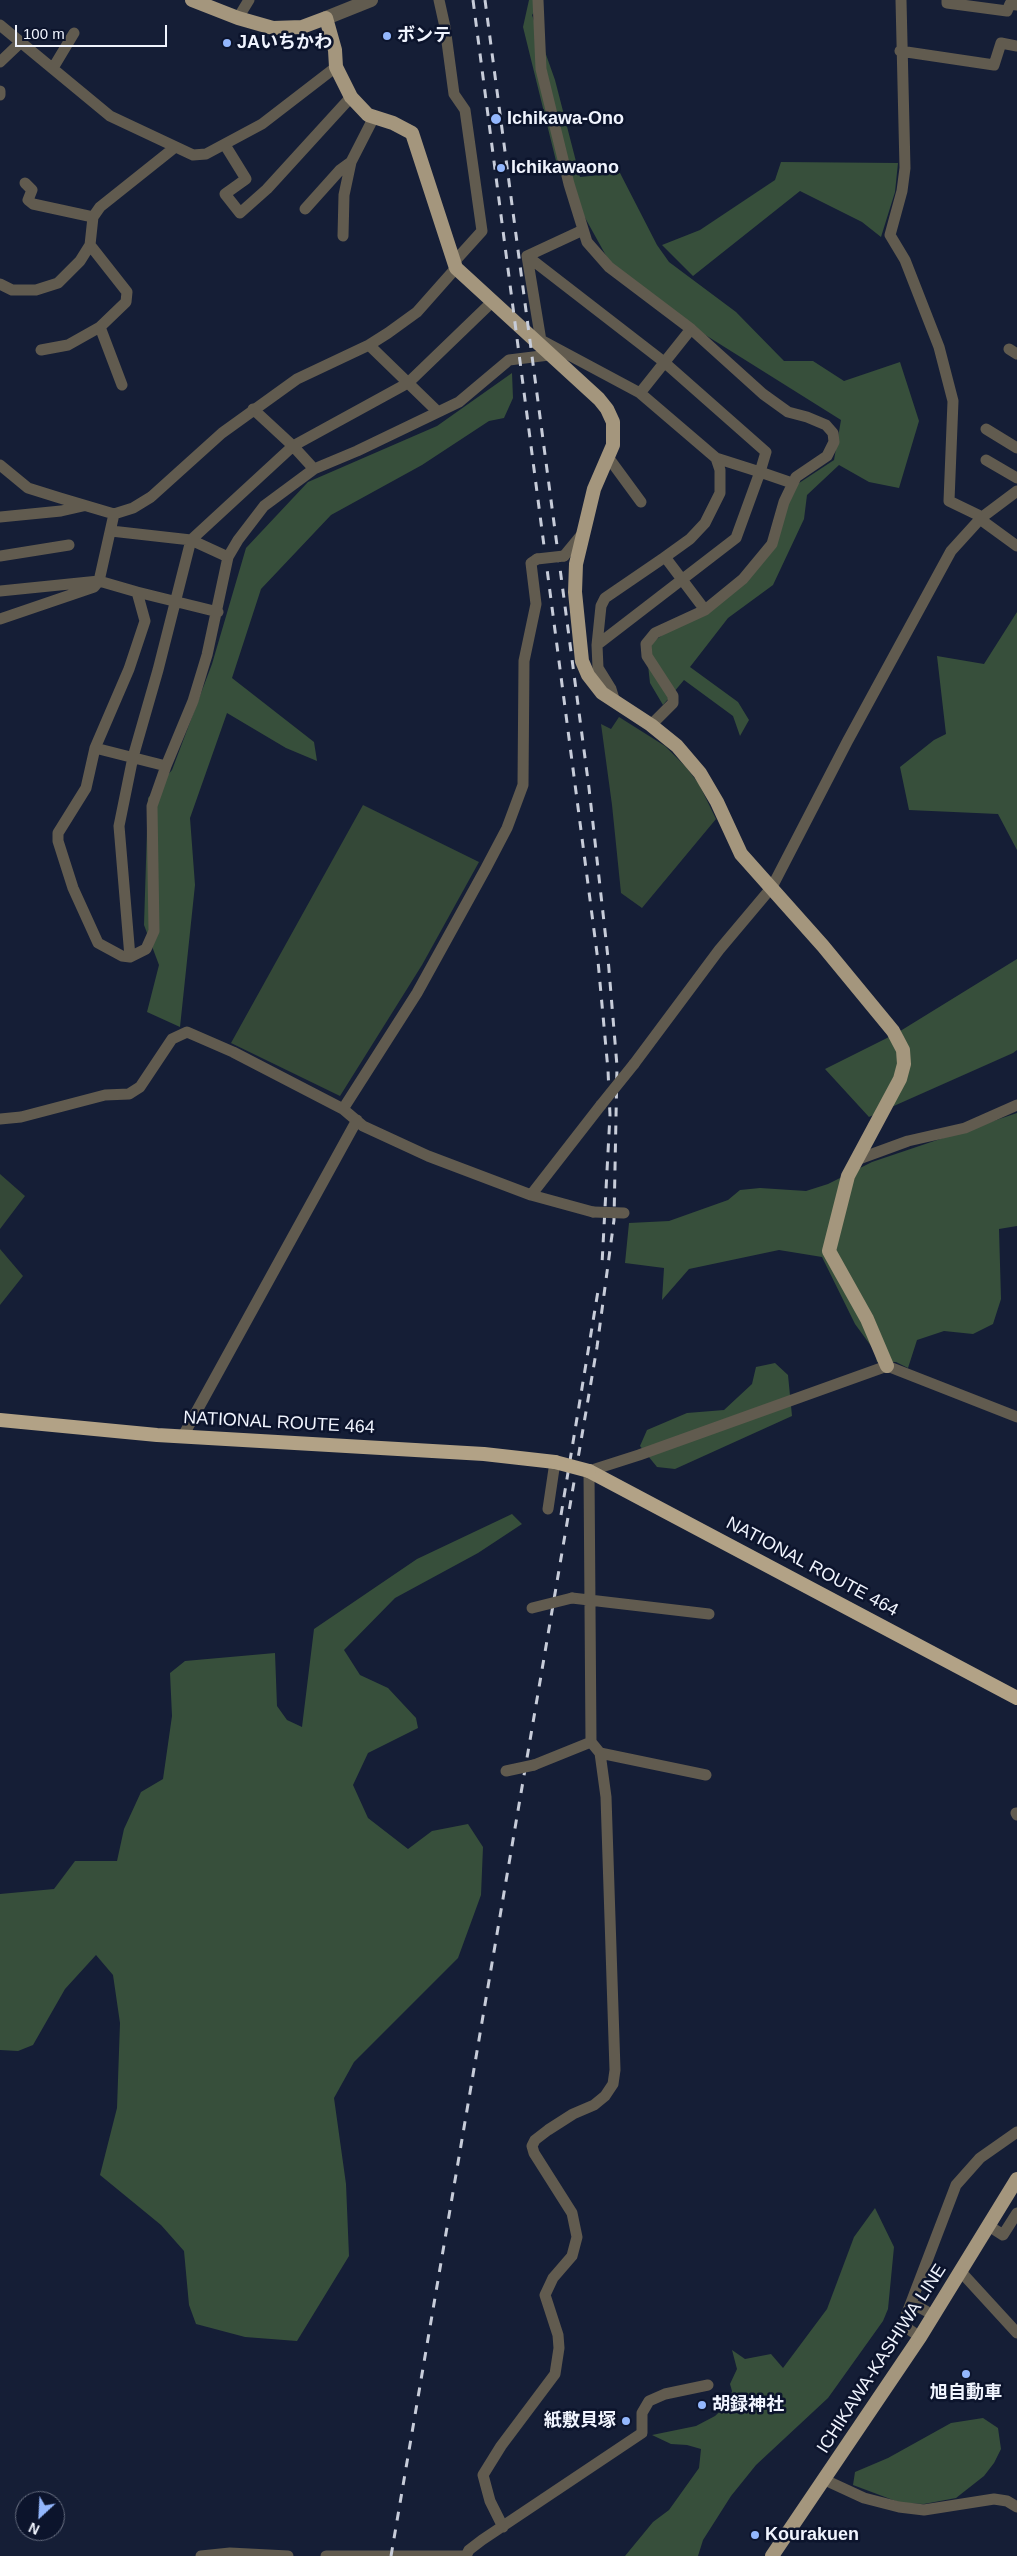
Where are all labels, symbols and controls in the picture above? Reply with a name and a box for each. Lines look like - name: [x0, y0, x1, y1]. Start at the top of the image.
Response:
- scale bar: [18, 15, 170, 47]
- text: 100 m: [23, 25, 65, 42]
- place label: ボンテ: [397, 25, 451, 47]
- marker: ボンテ: [381, 30, 393, 42]
- place label: JAいちかわ: [237, 32, 332, 54]
- marker: JAいちかわ: [221, 37, 233, 49]
- place label: Ichikawa-Ono: [507, 108, 624, 130]
- marker: Ichikawa-Ono: [489, 112, 503, 126]
- place label: Ichikawaono: [511, 157, 619, 179]
- marker: Ichikawaono: [495, 162, 507, 174]
- street label: NATIONAL ROUTE 464: [183, 1407, 375, 1439]
- street label: NATIONAL ROUTE 464: [722, 1512, 902, 1622]
- street label: ICHIKAWA-KASHIWA LINE: [813, 2260, 951, 2458]
- marker: 旭自動車: [960, 2368, 972, 2380]
- place label: 旭自動車: [930, 2382, 1002, 2404]
- place label: 胡録神社: [712, 2394, 784, 2416]
- marker: 胡録神社: [696, 2399, 708, 2411]
- place label: 紙敷貝塚: [544, 2410, 616, 2432]
- marker: 紙敷貝塚: [620, 2415, 632, 2427]
- north arrow: [15, 2491, 65, 2541]
- text: N: [26, 2519, 42, 2538]
- place label: Kourakuen: [765, 2524, 859, 2546]
- marker: Kourakuen: [749, 2529, 761, 2541]

